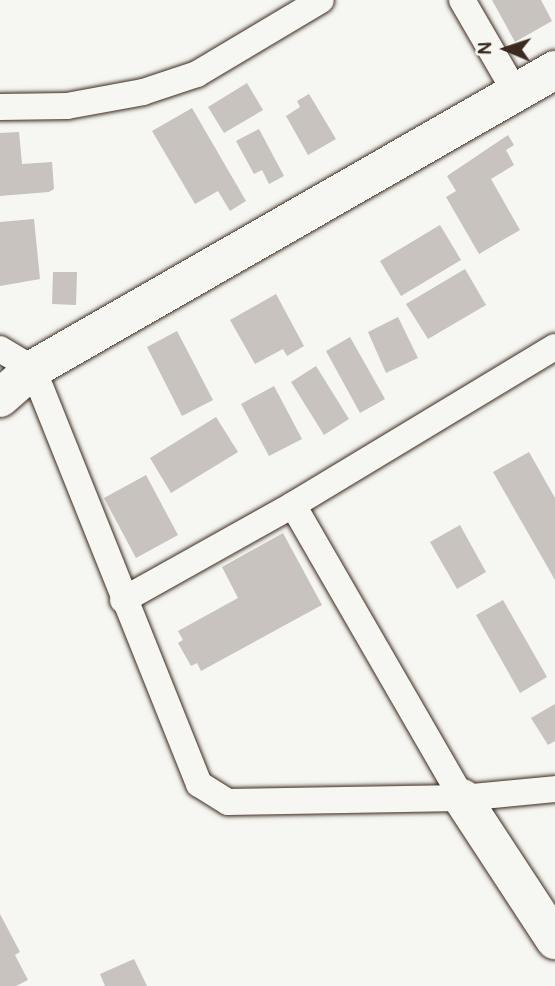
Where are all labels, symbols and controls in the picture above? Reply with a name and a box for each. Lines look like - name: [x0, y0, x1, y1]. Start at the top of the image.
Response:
- north arrow: [471, 14, 541, 84]
- text: N: [473, 41, 497, 55]

